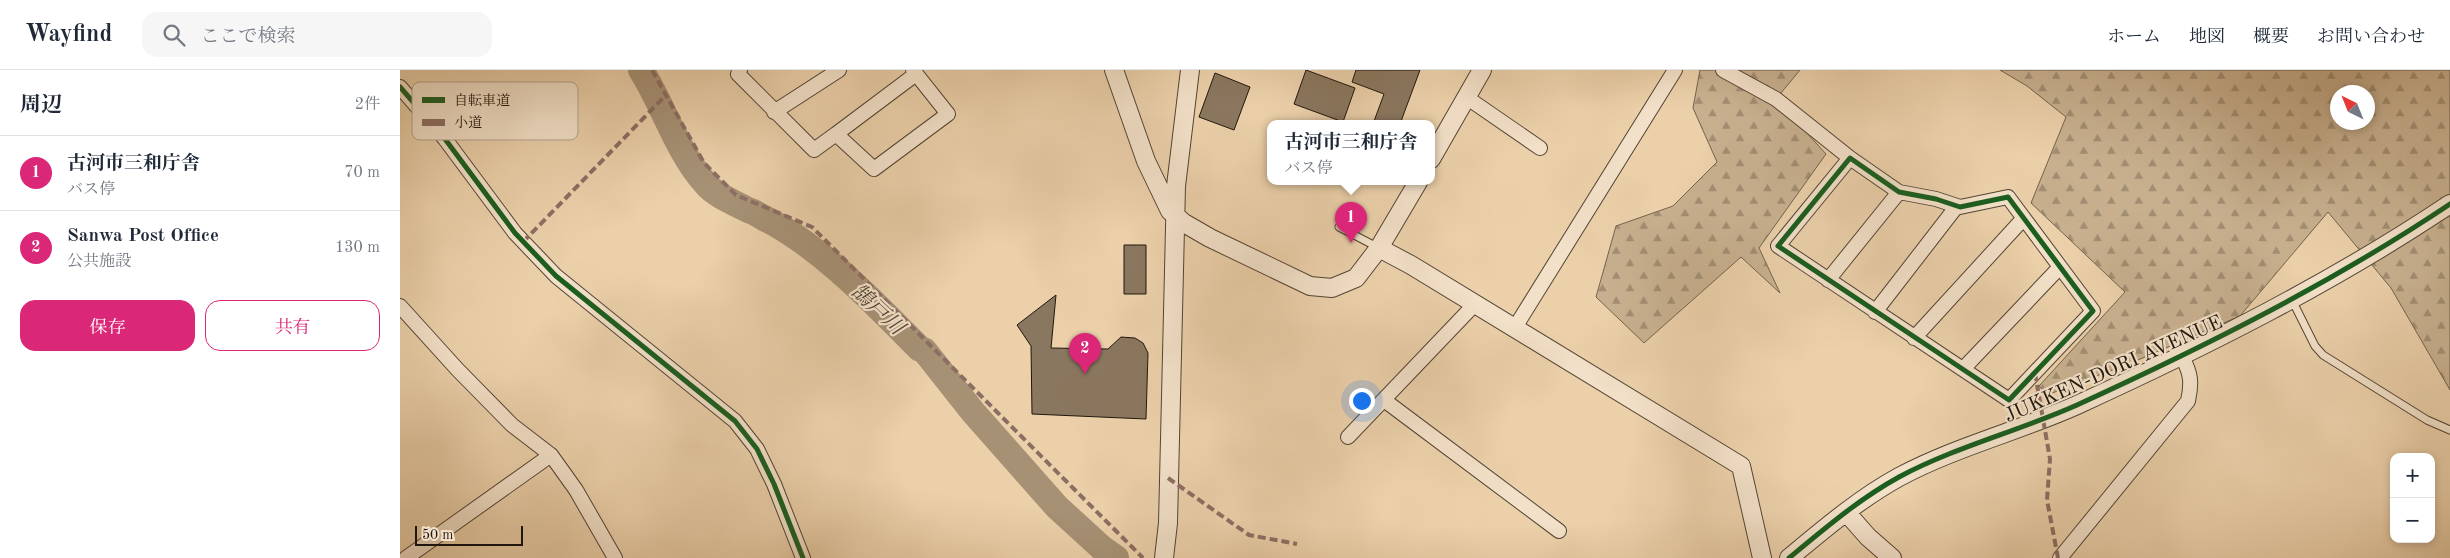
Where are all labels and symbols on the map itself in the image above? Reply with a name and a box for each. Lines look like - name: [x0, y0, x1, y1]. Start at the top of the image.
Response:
- legend: [412, 82, 578, 140]
- north arrow: [2330, 85, 2375, 130]
- text: 自転車道: [454, 93, 510, 108]
- text: 小道: [454, 115, 482, 130]
- pin: 1: [1335, 202, 1367, 243]
- water label: 鵠戸川: [847, 279, 910, 341]
- street label: JUKKEN-DORI AVENUE: [2002, 313, 2226, 427]
- pin: 2: [1069, 333, 1101, 374]
- your location: [1349, 388, 1375, 414]
- scale bar: [415, 523, 522, 546]

